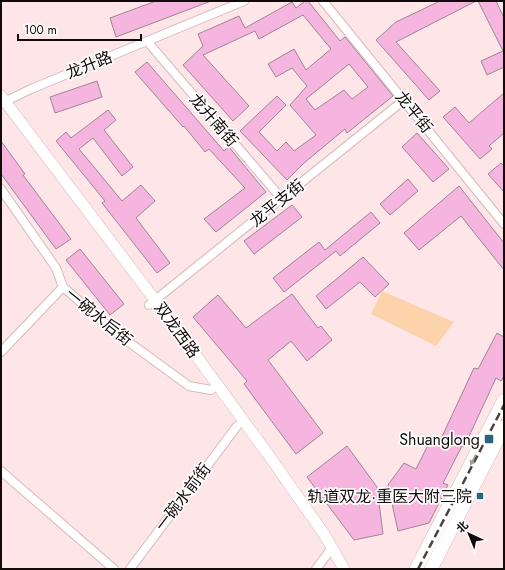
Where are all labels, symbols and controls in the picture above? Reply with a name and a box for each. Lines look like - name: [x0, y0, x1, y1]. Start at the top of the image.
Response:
- scale bar: [18, 16, 141, 42]
- text: 100 m: [24, 21, 57, 39]
- street label: 龙升路: [62, 45, 116, 85]
- street label: 龙平街: [390, 86, 438, 138]
- street label: 龙升南街: [184, 88, 244, 152]
- street label: 龙平支街: [245, 174, 309, 232]
- street label: 一碗水后街: [61, 283, 137, 351]
- street label: 双龙西路: [149, 297, 205, 363]
- place label: Shuanglong: [399, 428, 480, 451]
- marker: Shuanglong: [483, 433, 495, 445]
- one-way arrow: [470, 454, 476, 466]
- street label: 一碗水前街: [150, 458, 216, 536]
- place label: 轨道双龙·重医大附三院: [307, 485, 472, 508]
- marker: 轨道双龙·重医大附三院: [475, 491, 485, 501]
- north arrow: [449, 514, 489, 554]
- text: 北: [453, 517, 472, 536]

